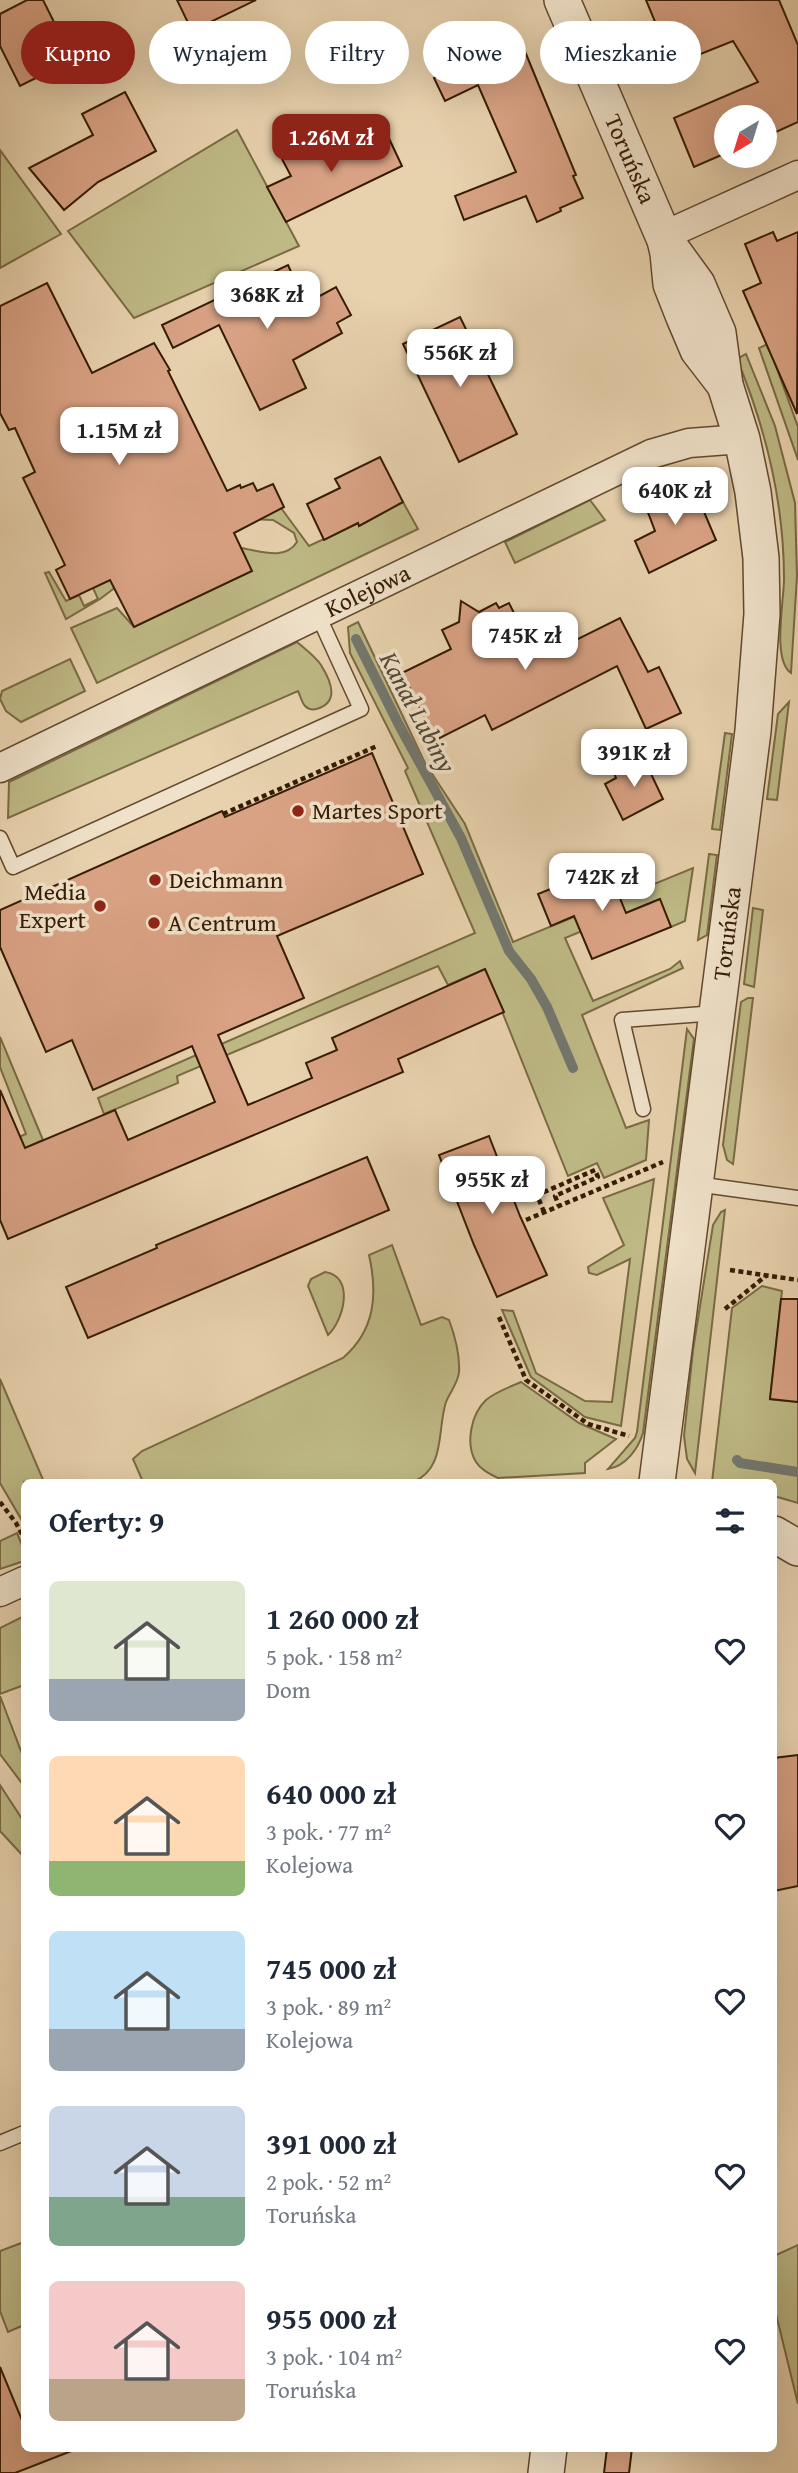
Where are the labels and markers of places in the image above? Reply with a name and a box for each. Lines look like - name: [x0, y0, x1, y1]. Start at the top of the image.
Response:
- pin: 1.26M zł: [259, 114, 403, 174]
- pin: 368K zł: [202, 272, 332, 331]
- pin: 556K zł: [395, 330, 525, 389]
- pin: 1.15M zł: [47, 407, 191, 467]
- pin: 640K zł: [610, 468, 740, 527]
- pin: 745K zł: [460, 612, 590, 672]
- pin: 391K zł: [569, 730, 699, 789]
- place label: Martes Sport: [312, 793, 443, 828]
- marker: Martes Sport: [290, 803, 306, 819]
- pin: 742K zł: [537, 853, 667, 913]
- place label: Deichmann: [169, 862, 284, 897]
- marker: Deichmann: [147, 872, 163, 888]
- place label: Media Expert: [19, 874, 87, 937]
- marker: Media Expert: [92, 898, 108, 914]
- place label: A Centrum: [168, 905, 277, 940]
- marker: A Centrum: [146, 915, 162, 931]
- pin: 955K zł: [427, 1156, 557, 1216]

